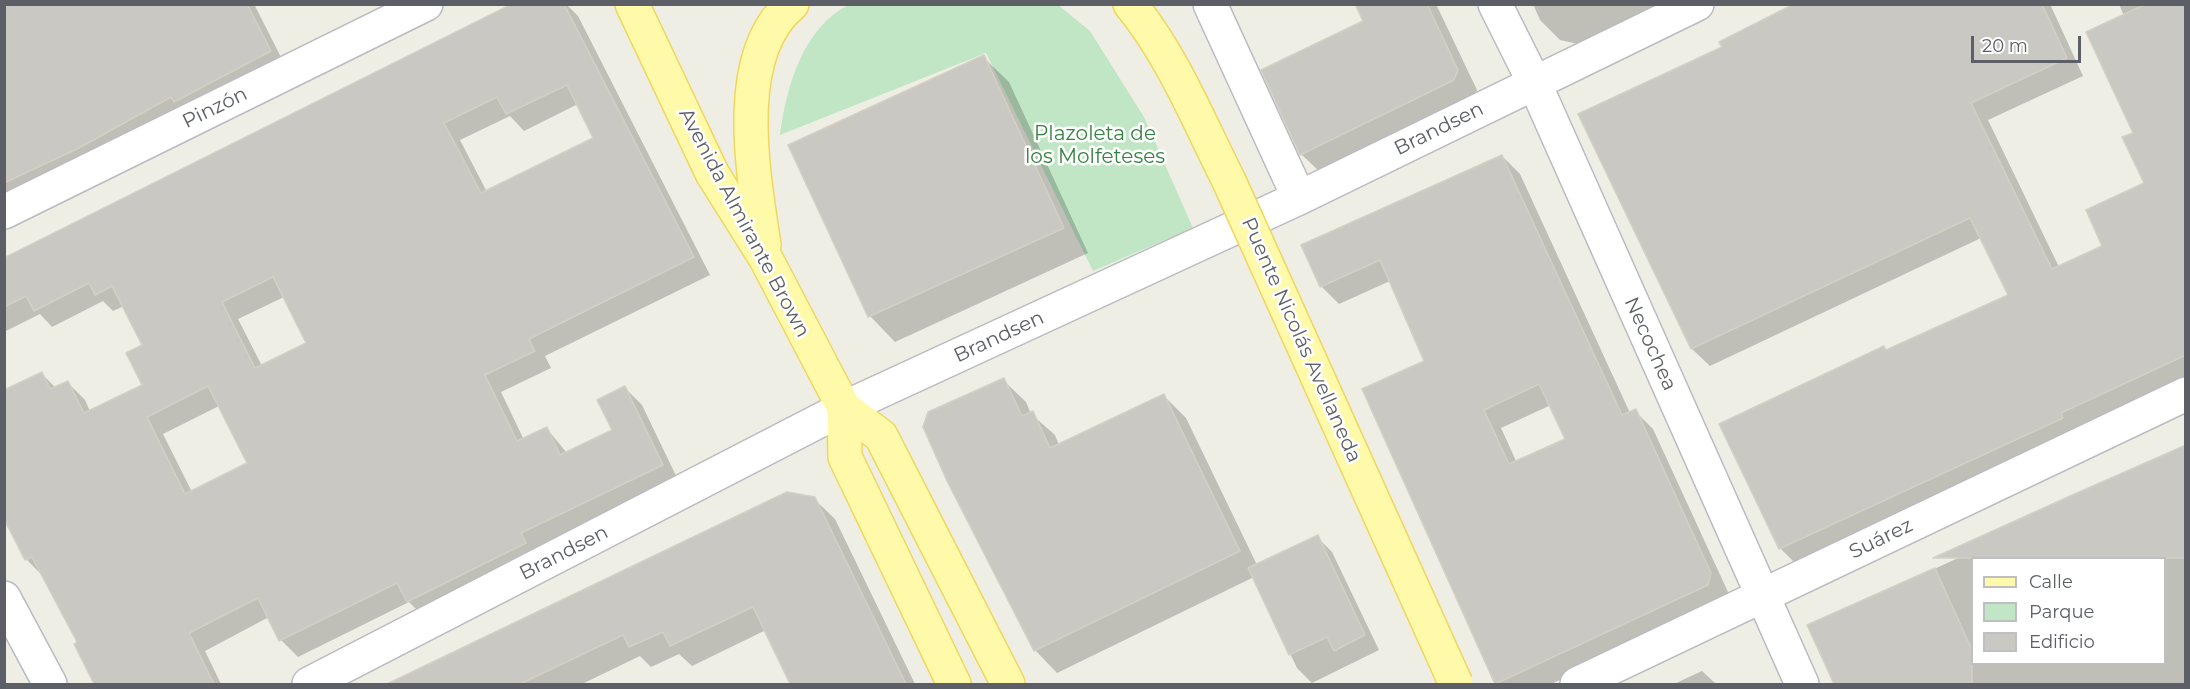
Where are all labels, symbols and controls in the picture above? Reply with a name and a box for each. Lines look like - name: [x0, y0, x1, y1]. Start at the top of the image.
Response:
- scale bar: [1974, 24, 2084, 62]
- text: 20 m: [1982, 35, 2028, 57]
- street label: Pinzón: [179, 82, 251, 134]
- street label: Brandsen: [1390, 97, 1488, 161]
- street label: Avenida Almirante Brown: [673, 104, 815, 342]
- park label: Plazoleta de los Molfeteses: [1025, 122, 1165, 169]
- street label: Puente Nicolás Avellaneda: [1236, 214, 1366, 466]
- street label: Necochea: [1619, 293, 1681, 395]
- street label: Brandsen: [950, 306, 1048, 368]
- street label: Suárez: [1845, 513, 1917, 565]
- street label: Brandsen: [516, 520, 612, 586]
- legend: [1971, 557, 2166, 665]
- text: Calle: [2029, 571, 2073, 593]
- text: Parque: [2029, 601, 2094, 623]
- text: Edificio: [2029, 631, 2095, 653]

